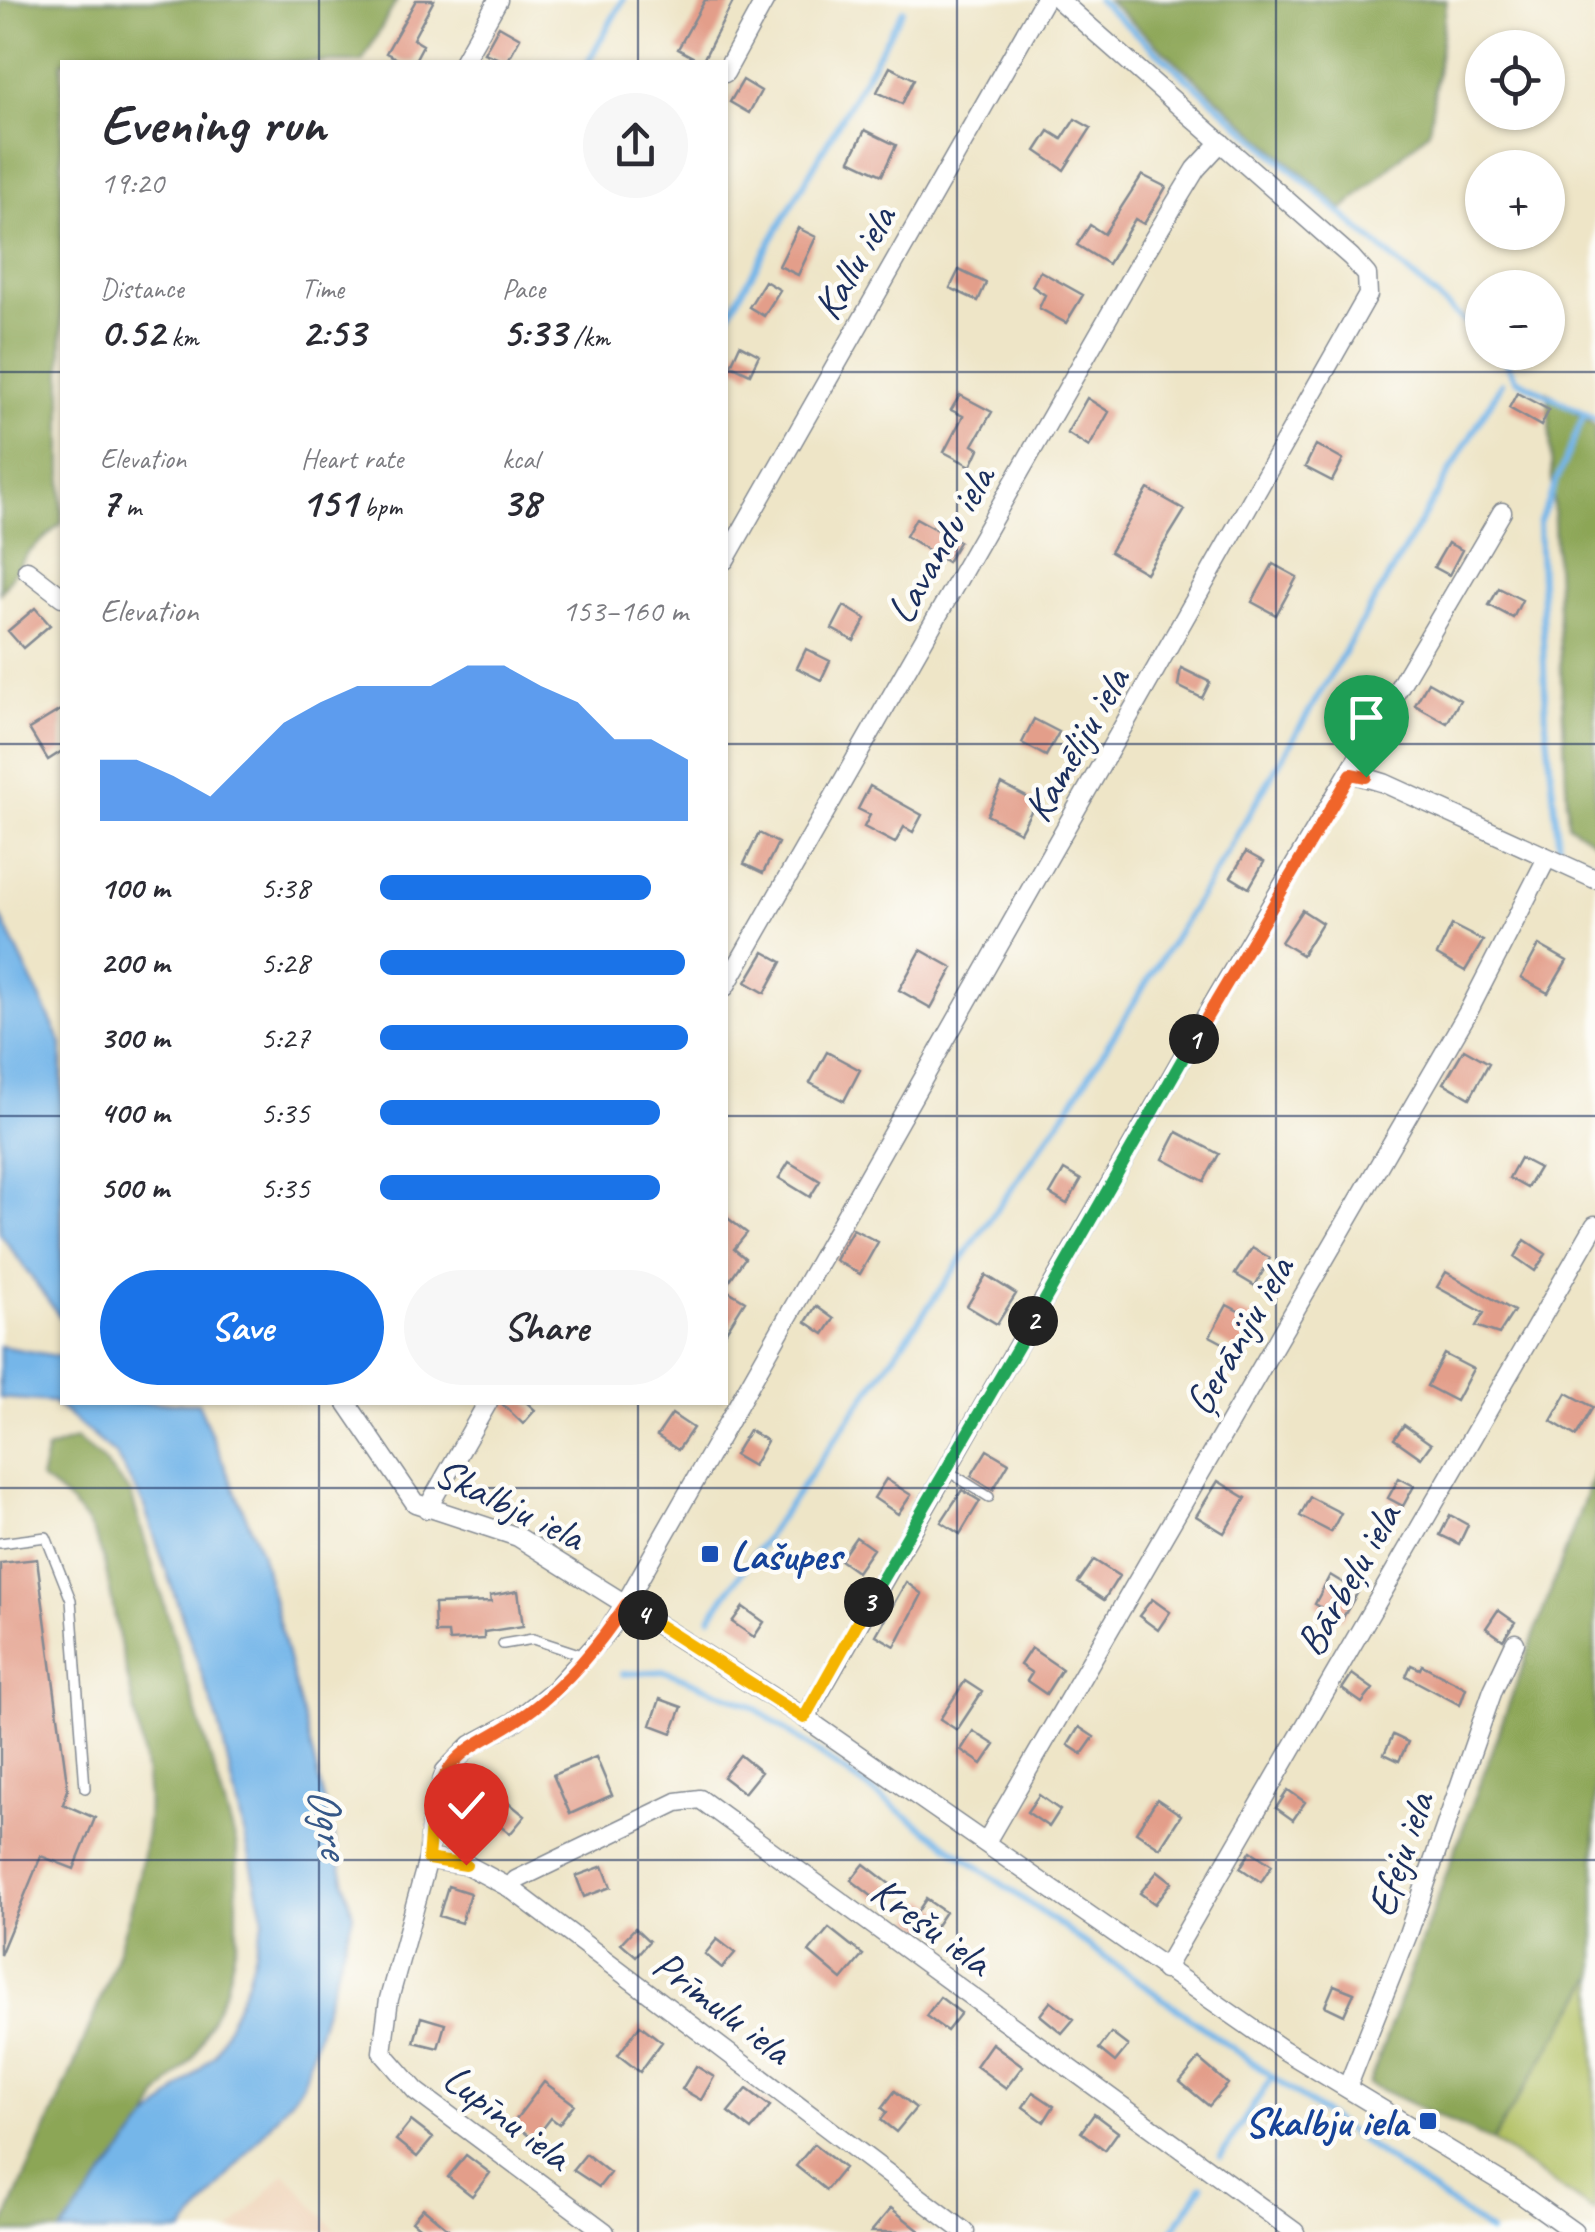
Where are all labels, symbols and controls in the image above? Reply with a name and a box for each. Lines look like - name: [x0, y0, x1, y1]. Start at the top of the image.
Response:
- map controls: [1465, 30, 1565, 370]
- button: locate: [1465, 30, 1565, 130]
- text: Evening run: [100, 89, 325, 159]
- button: share: [583, 93, 688, 198]
- button: +: [1465, 150, 1565, 250]
- text: 19:20: [100, 162, 164, 203]
- street label: Kallu iela: [801, 194, 910, 329]
- button: −: [1465, 270, 1565, 370]
- text: Distance: [100, 271, 184, 306]
- text: Time: [301, 271, 344, 306]
- text: Pace: [502, 271, 545, 306]
- text: 0.52: [100, 306, 164, 359]
- text: 2:53: [301, 306, 365, 359]
- text: 5:33: [502, 306, 566, 359]
- text: km: [164, 319, 199, 354]
- text: /km: [566, 319, 610, 354]
- text: Elevation: [100, 441, 186, 476]
- text: Heart rate: [301, 441, 403, 476]
- text: kcal: [502, 441, 539, 476]
- street label: Lavandu iela: [874, 453, 1008, 633]
- text: 7: [100, 476, 119, 529]
- text: 151: [301, 476, 357, 529]
- text: 38: [502, 476, 540, 529]
- text: m: [119, 489, 141, 524]
- text: bpm: [357, 489, 402, 524]
- text: Elevation: [100, 590, 198, 631]
- text: 153–160 m: [562, 590, 688, 631]
- street label: Kamēliju iela: [1011, 655, 1143, 831]
- pin: [1324, 675, 1409, 778]
- icon: arrive: [1339, 690, 1394, 745]
- text: 100 m: [100, 867, 169, 908]
- text: 5:38: [260, 867, 310, 908]
- text: 200 m: [100, 942, 169, 983]
- text: 5:28: [260, 942, 310, 983]
- pin: 1: [1169, 1014, 1219, 1064]
- text: 300 m: [100, 1017, 169, 1058]
- text: 5:27: [260, 1017, 310, 1058]
- text: 1: [1188, 1021, 1200, 1056]
- text: 400 m: [100, 1092, 169, 1133]
- text: 5:35: [260, 1092, 310, 1133]
- text: 500 m: [100, 1167, 169, 1208]
- text: 5:35: [260, 1167, 310, 1208]
- street label: Ģerāniju iela: [1173, 1244, 1307, 1425]
- button: Save: [100, 1270, 384, 1385]
- button: Share: [404, 1270, 688, 1385]
- pin: 2: [1008, 1296, 1058, 1346]
- text: 2: [1027, 1303, 1039, 1338]
- street label: Skalbju iela: [426, 1446, 596, 1565]
- street label: Bārbeļu iela: [1284, 1492, 1414, 1665]
- place label: Lašupes: [730, 1529, 845, 1582]
- marker: Lašupes: [699, 1543, 721, 1565]
- pin: 3: [844, 1577, 894, 1627]
- text: 3: [863, 1584, 875, 1619]
- pin: 4: [618, 1590, 668, 1640]
- text: 4: [637, 1597, 649, 1632]
- pin: [424, 1763, 509, 1866]
- icon: check: [439, 1778, 494, 1833]
- water label: Ogre: [293, 1781, 365, 1868]
- street label: Efeju iela: [1355, 1782, 1447, 1924]
- street label: Krešu iela: [860, 1865, 1004, 1989]
- street label: Prīmulu iela: [642, 1938, 804, 2078]
- street label: Lupīnu iela: [433, 2052, 584, 2184]
- place label: Skalbju iela: [1245, 2096, 1411, 2149]
- marker: Skalbju iela: [1417, 2110, 1439, 2132]

